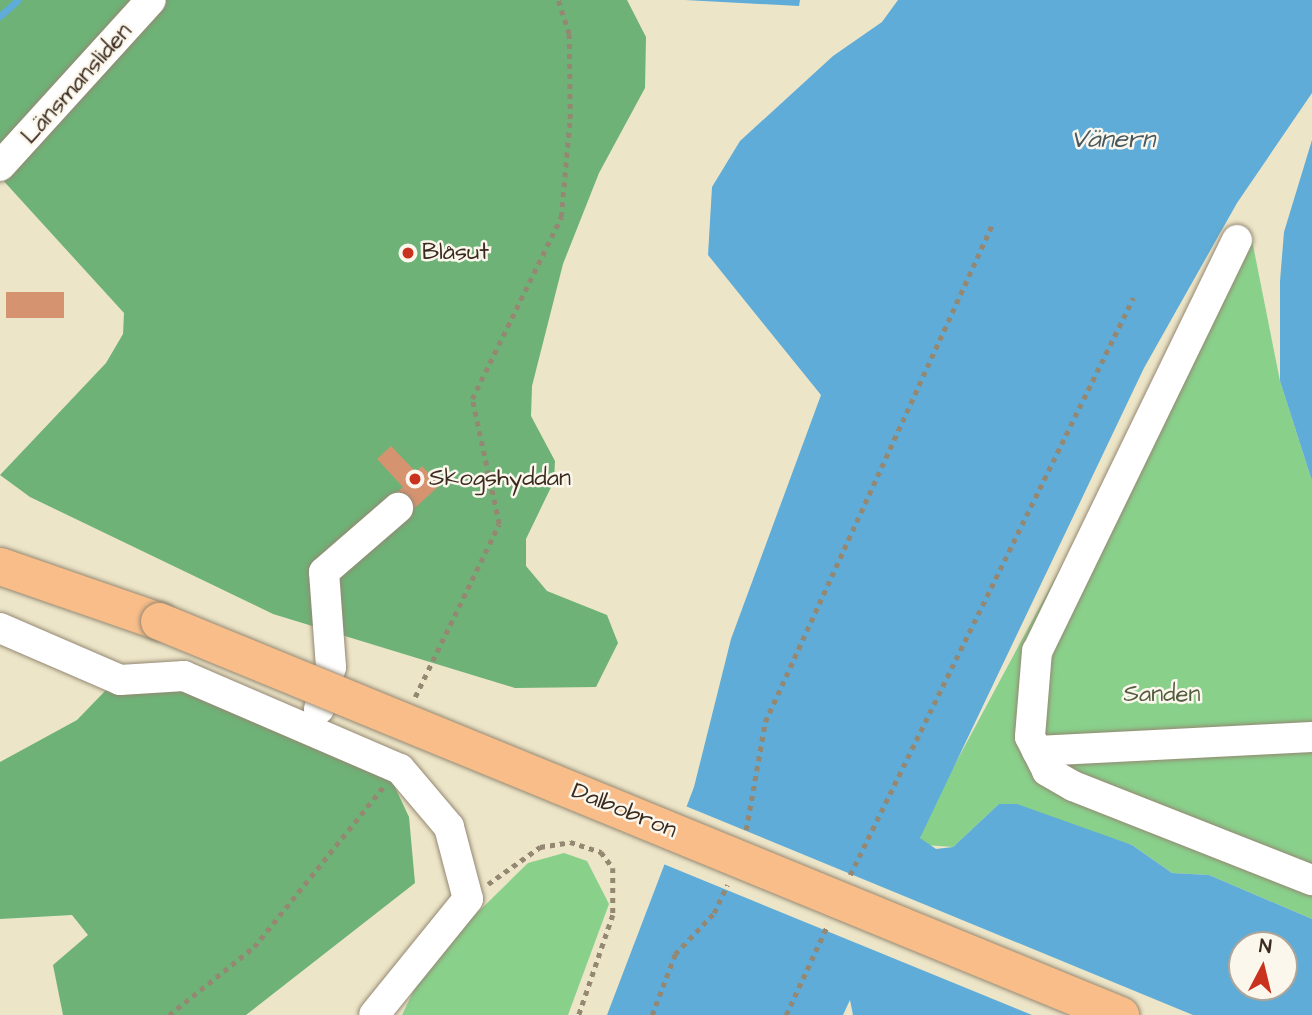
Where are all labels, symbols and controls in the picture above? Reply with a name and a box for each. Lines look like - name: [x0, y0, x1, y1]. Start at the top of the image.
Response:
- street label: Länsmansliden: [15, 18, 139, 150]
- water label: Vänern: [1071, 124, 1155, 156]
- place label: Blåsut: [422, 239, 489, 267]
- marker: Blåsut: [400, 245, 416, 261]
- place label: Skogshyddan: [429, 465, 571, 493]
- marker: Skogshyddan: [407, 471, 423, 487]
- park label: Sanden: [1124, 681, 1200, 709]
- street label: Dalbobron: [567, 777, 681, 845]
- north arrow: [1228, 931, 1298, 1001]
- text: N: [1258, 933, 1273, 961]

